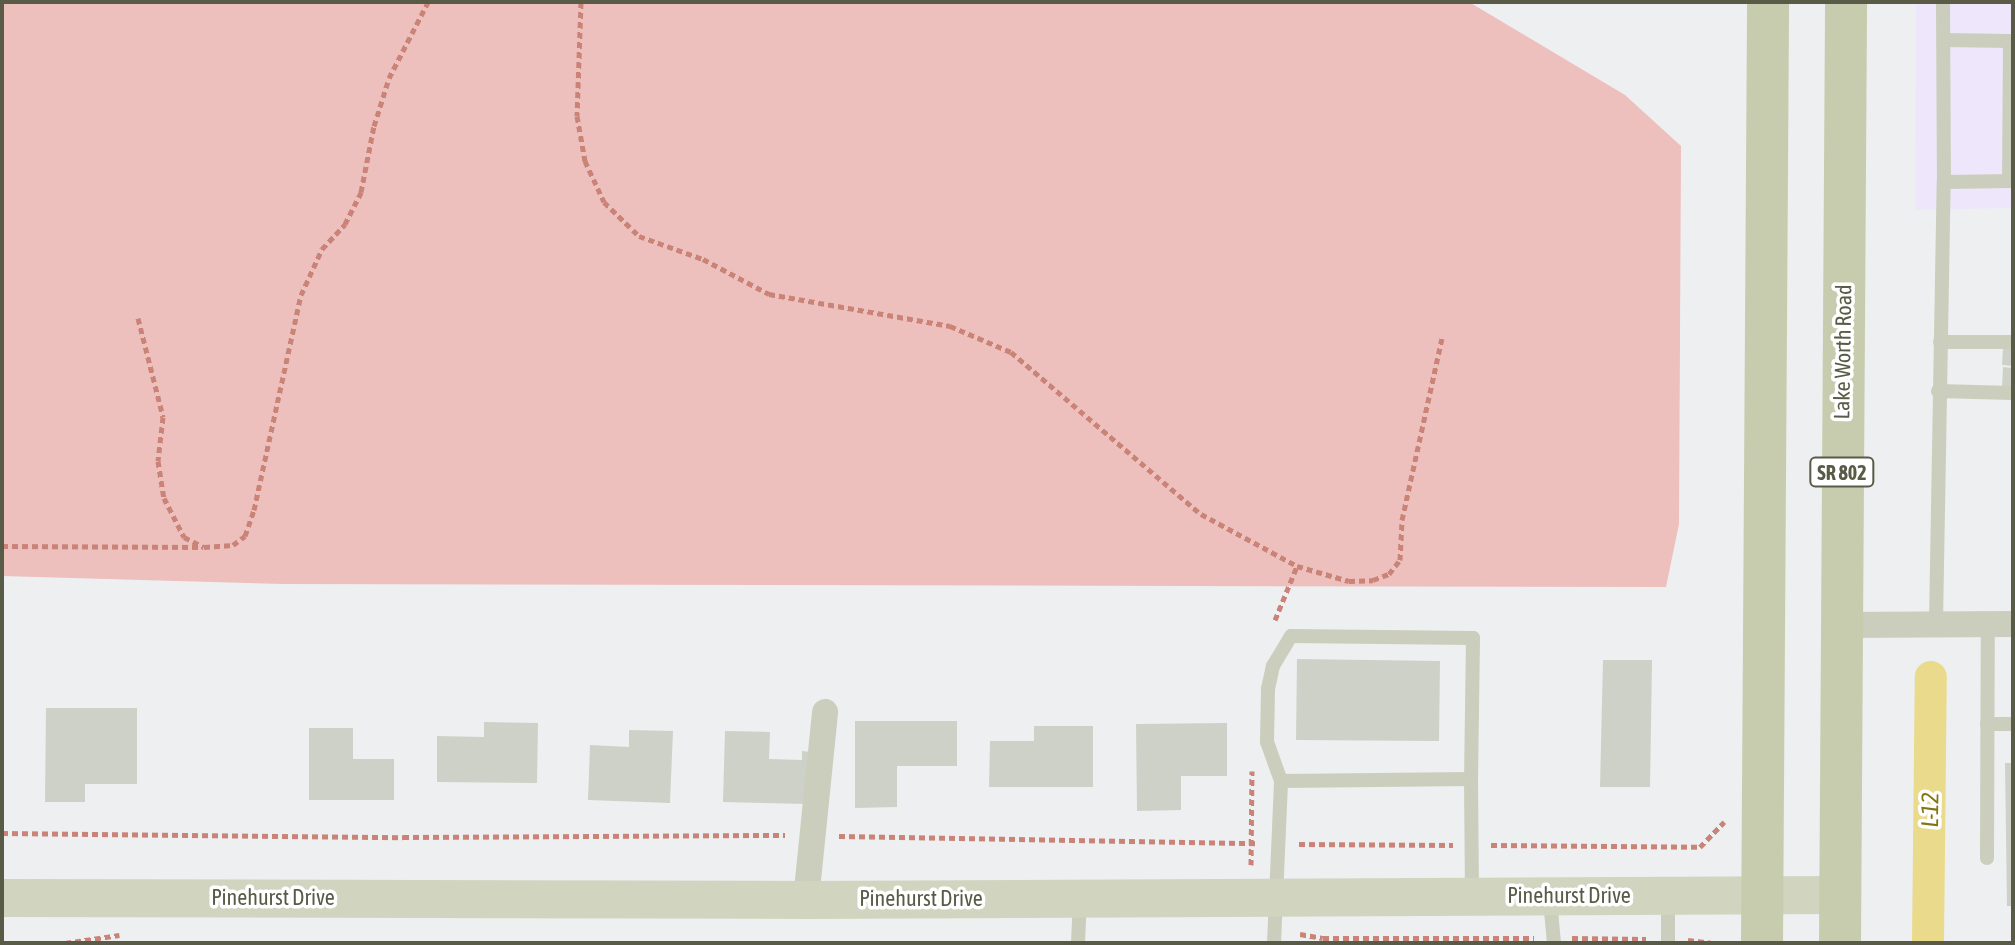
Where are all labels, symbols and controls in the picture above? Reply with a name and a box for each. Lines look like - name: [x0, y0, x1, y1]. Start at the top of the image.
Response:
- street label: Lake Worth Road: [1829, 284, 1857, 420]
- road number: SR 802: [1808, 456, 1876, 488]
- water label: L-12: [1915, 792, 1945, 828]
- street label: Pinehurst Drive: [1507, 883, 1631, 909]
- street label: Pinehurst Drive: [211, 885, 335, 911]
- street label: Pinehurst Drive: [859, 886, 983, 912]

